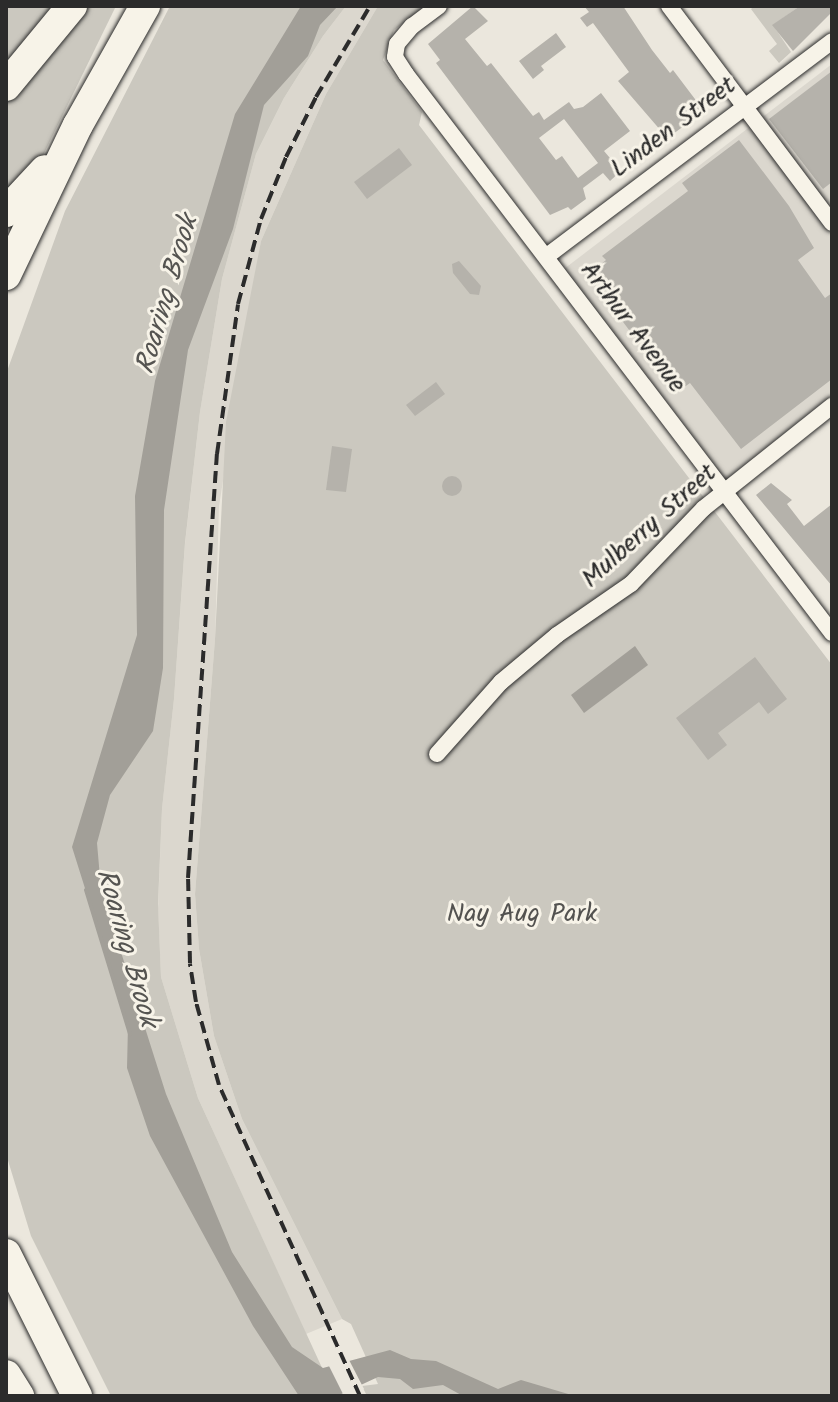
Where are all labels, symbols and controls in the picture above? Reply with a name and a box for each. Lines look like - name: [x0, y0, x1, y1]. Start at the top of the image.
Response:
- street label: Linden Street: [605, 71, 743, 185]
- water label: Roaring Brook: [129, 212, 207, 378]
- street label: Arthur Avenue: [572, 256, 692, 400]
- street label: Mulberry Street: [576, 458, 724, 596]
- water label: Roaring Brook: [87, 865, 165, 1031]
- park label: Nay Aug Park: [447, 899, 597, 931]

